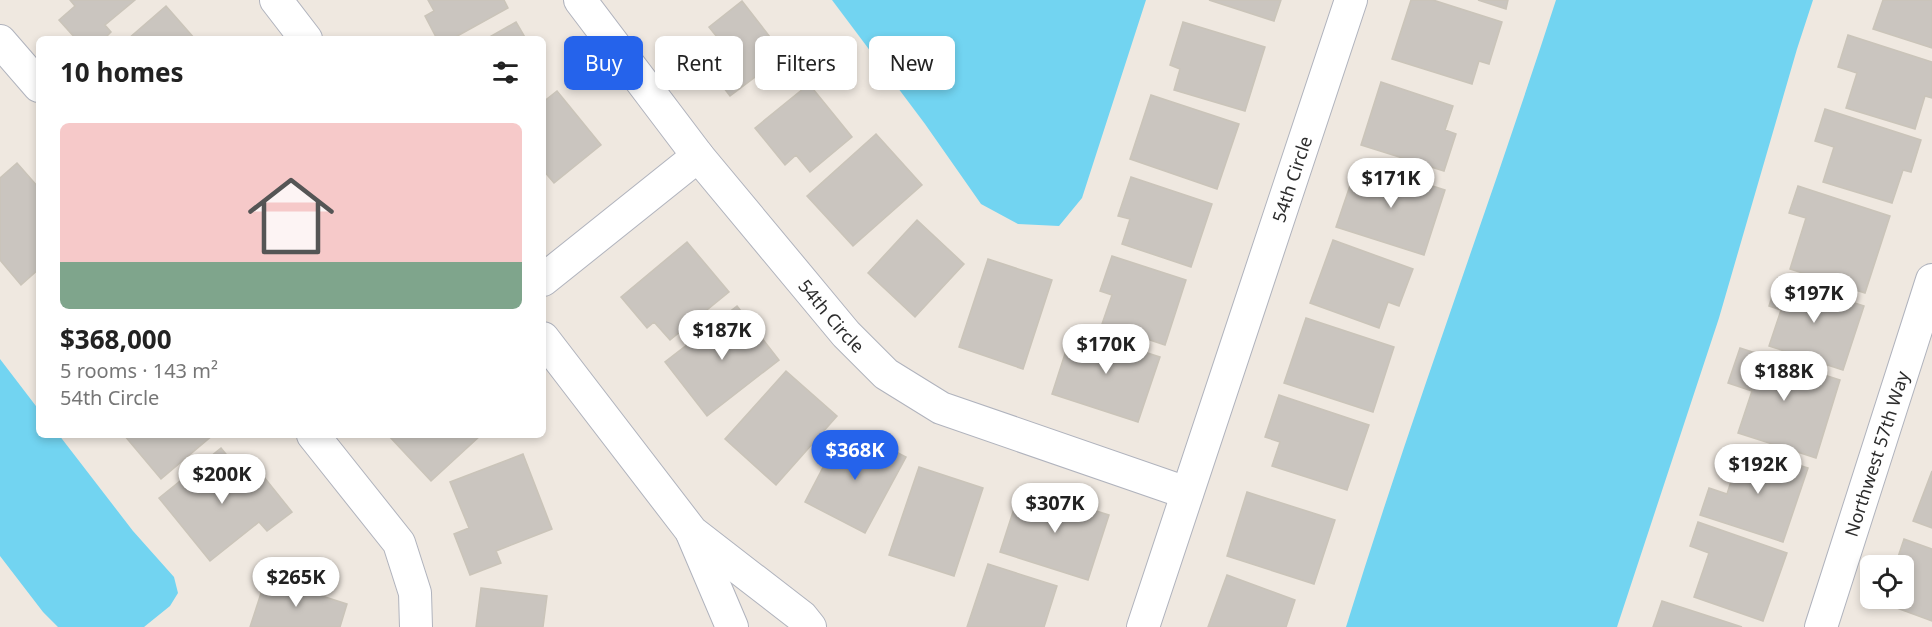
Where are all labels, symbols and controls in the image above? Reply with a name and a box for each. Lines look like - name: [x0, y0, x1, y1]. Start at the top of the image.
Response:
- chip: Buy: [564, 36, 643, 90]
- chip: Rent: [655, 36, 743, 90]
- chip: Filters: [755, 36, 857, 90]
- chip: New: [869, 36, 955, 90]
- text: 10 homes: [60, 54, 184, 90]
- icon: filters: [489, 56, 522, 89]
- street label: 54th Circle: [1266, 133, 1317, 225]
- pin: $171K: [1349, 158, 1433, 209]
- icon: home: [237, 162, 345, 270]
- text: $171K: [1361, 164, 1421, 191]
- pin: $197K: [1772, 273, 1856, 324]
- street label: 54th Circle: [793, 274, 870, 358]
- text: $197K: [1784, 279, 1844, 306]
- pin: $187K: [680, 310, 764, 361]
- text: $187K: [692, 316, 752, 343]
- text: $368,000: [60, 321, 172, 357]
- pin: $170K: [1064, 324, 1148, 375]
- text: $170K: [1076, 330, 1136, 357]
- pin: $188K: [1742, 351, 1826, 402]
- text: 5 rooms · 143 m²: [60, 357, 218, 384]
- text: $188K: [1754, 357, 1814, 384]
- street label: Northwest 57th Way: [1839, 367, 1914, 539]
- text: 54th Circle: [60, 384, 159, 411]
- pin: $368K: [813, 430, 897, 481]
- text: $368K: [825, 436, 885, 463]
- pin: $192K: [1716, 444, 1800, 495]
- text: $192K: [1728, 450, 1788, 477]
- pin: $200K: [180, 454, 264, 505]
- text: $200K: [192, 460, 252, 487]
- pin: $307K: [1013, 483, 1097, 534]
- text: $307K: [1025, 489, 1085, 516]
- map controls: [1860, 555, 1914, 609]
- button: locate: [1860, 555, 1914, 609]
- pin: $265K: [254, 557, 338, 608]
- text: $265K: [266, 563, 326, 590]

